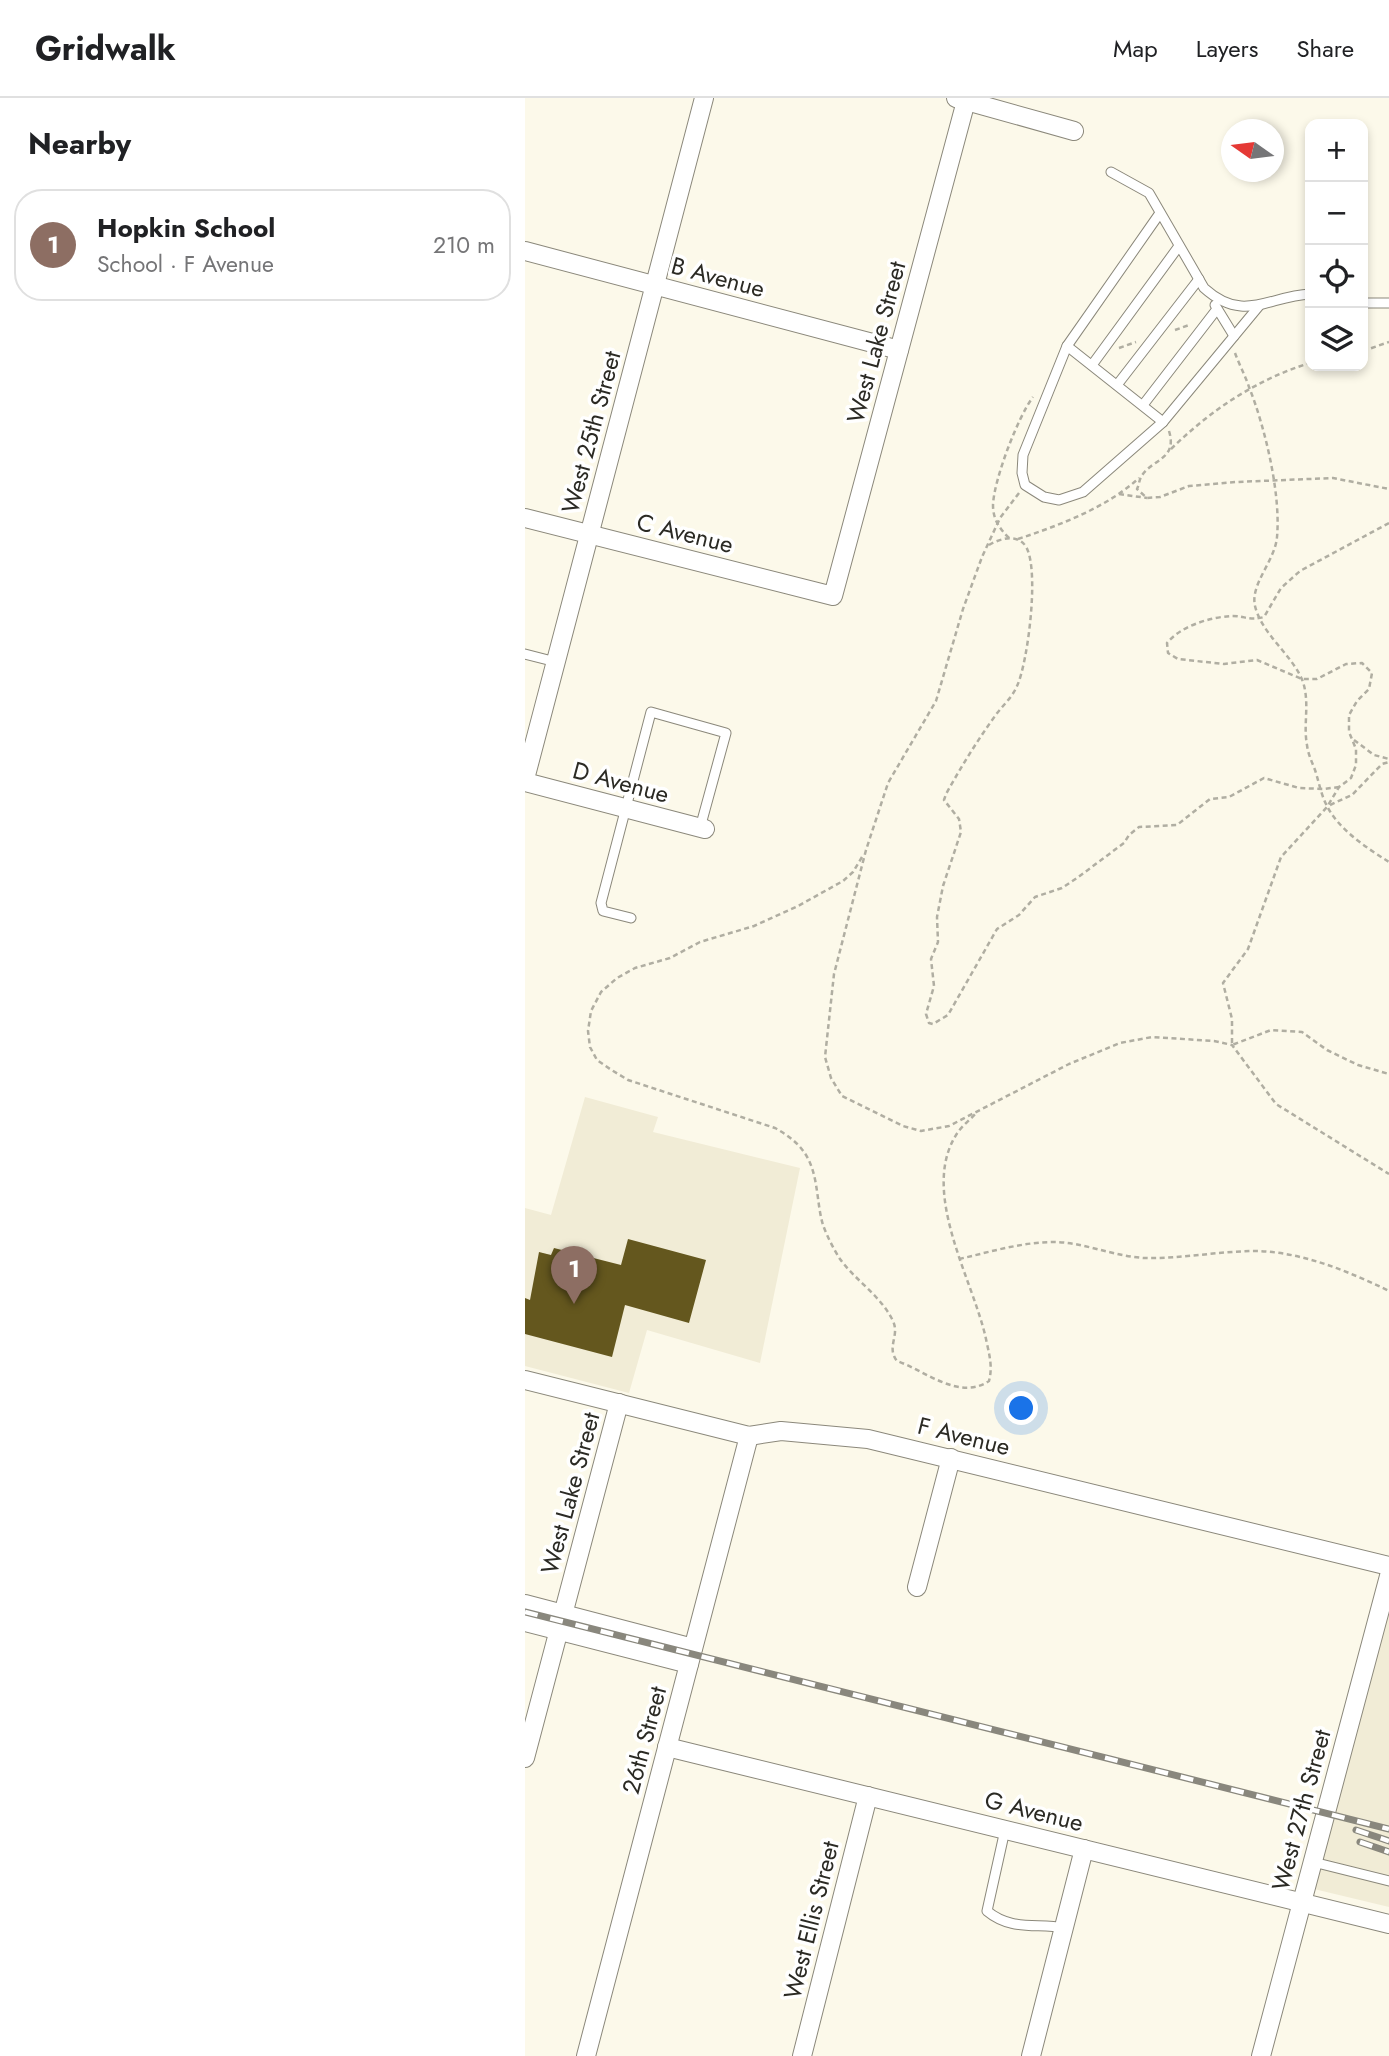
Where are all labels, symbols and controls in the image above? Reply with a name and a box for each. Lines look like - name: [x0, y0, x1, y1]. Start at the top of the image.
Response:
- text: Gridwalk: [35, 25, 176, 72]
- text: Map: [1113, 31, 1158, 66]
- text: Layers: [1196, 31, 1258, 66]
- text: Share: [1296, 31, 1354, 66]
- north arrow: [1221, 119, 1284, 182]
- map controls: [1305, 119, 1368, 371]
- button: +: [1305, 119, 1368, 182]
- text: Nearby: [28, 122, 131, 165]
- button: −: [1305, 182, 1368, 245]
- text: Hopkin School: [97, 209, 275, 247]
- text: 1: [47, 228, 59, 262]
- text: 210 m: [433, 228, 495, 262]
- button: locate: [1305, 245, 1368, 308]
- text: School · F Avenue: [97, 247, 274, 281]
- street label: B Avenue: [667, 248, 769, 306]
- street label: West Lake Street: [838, 257, 914, 427]
- button: layers: [1305, 308, 1368, 371]
- street label: West 25th Street: [553, 347, 630, 517]
- street label: C Avenue: [633, 504, 737, 562]
- street label: D Avenue: [569, 752, 673, 812]
- pin: 1: [551, 1246, 597, 1304]
- your location: [1004, 1391, 1038, 1425]
- street label: West Lake Street: [532, 1408, 608, 1578]
- street label: F Avenue: [914, 1408, 1014, 1464]
- street label: 26th Street: [613, 1682, 675, 1798]
- street label: West 27th Street: [1263, 1725, 1339, 1895]
- street label: G Avenue: [981, 1782, 1087, 1840]
- street label: West Ellis Street: [774, 1837, 848, 2003]

